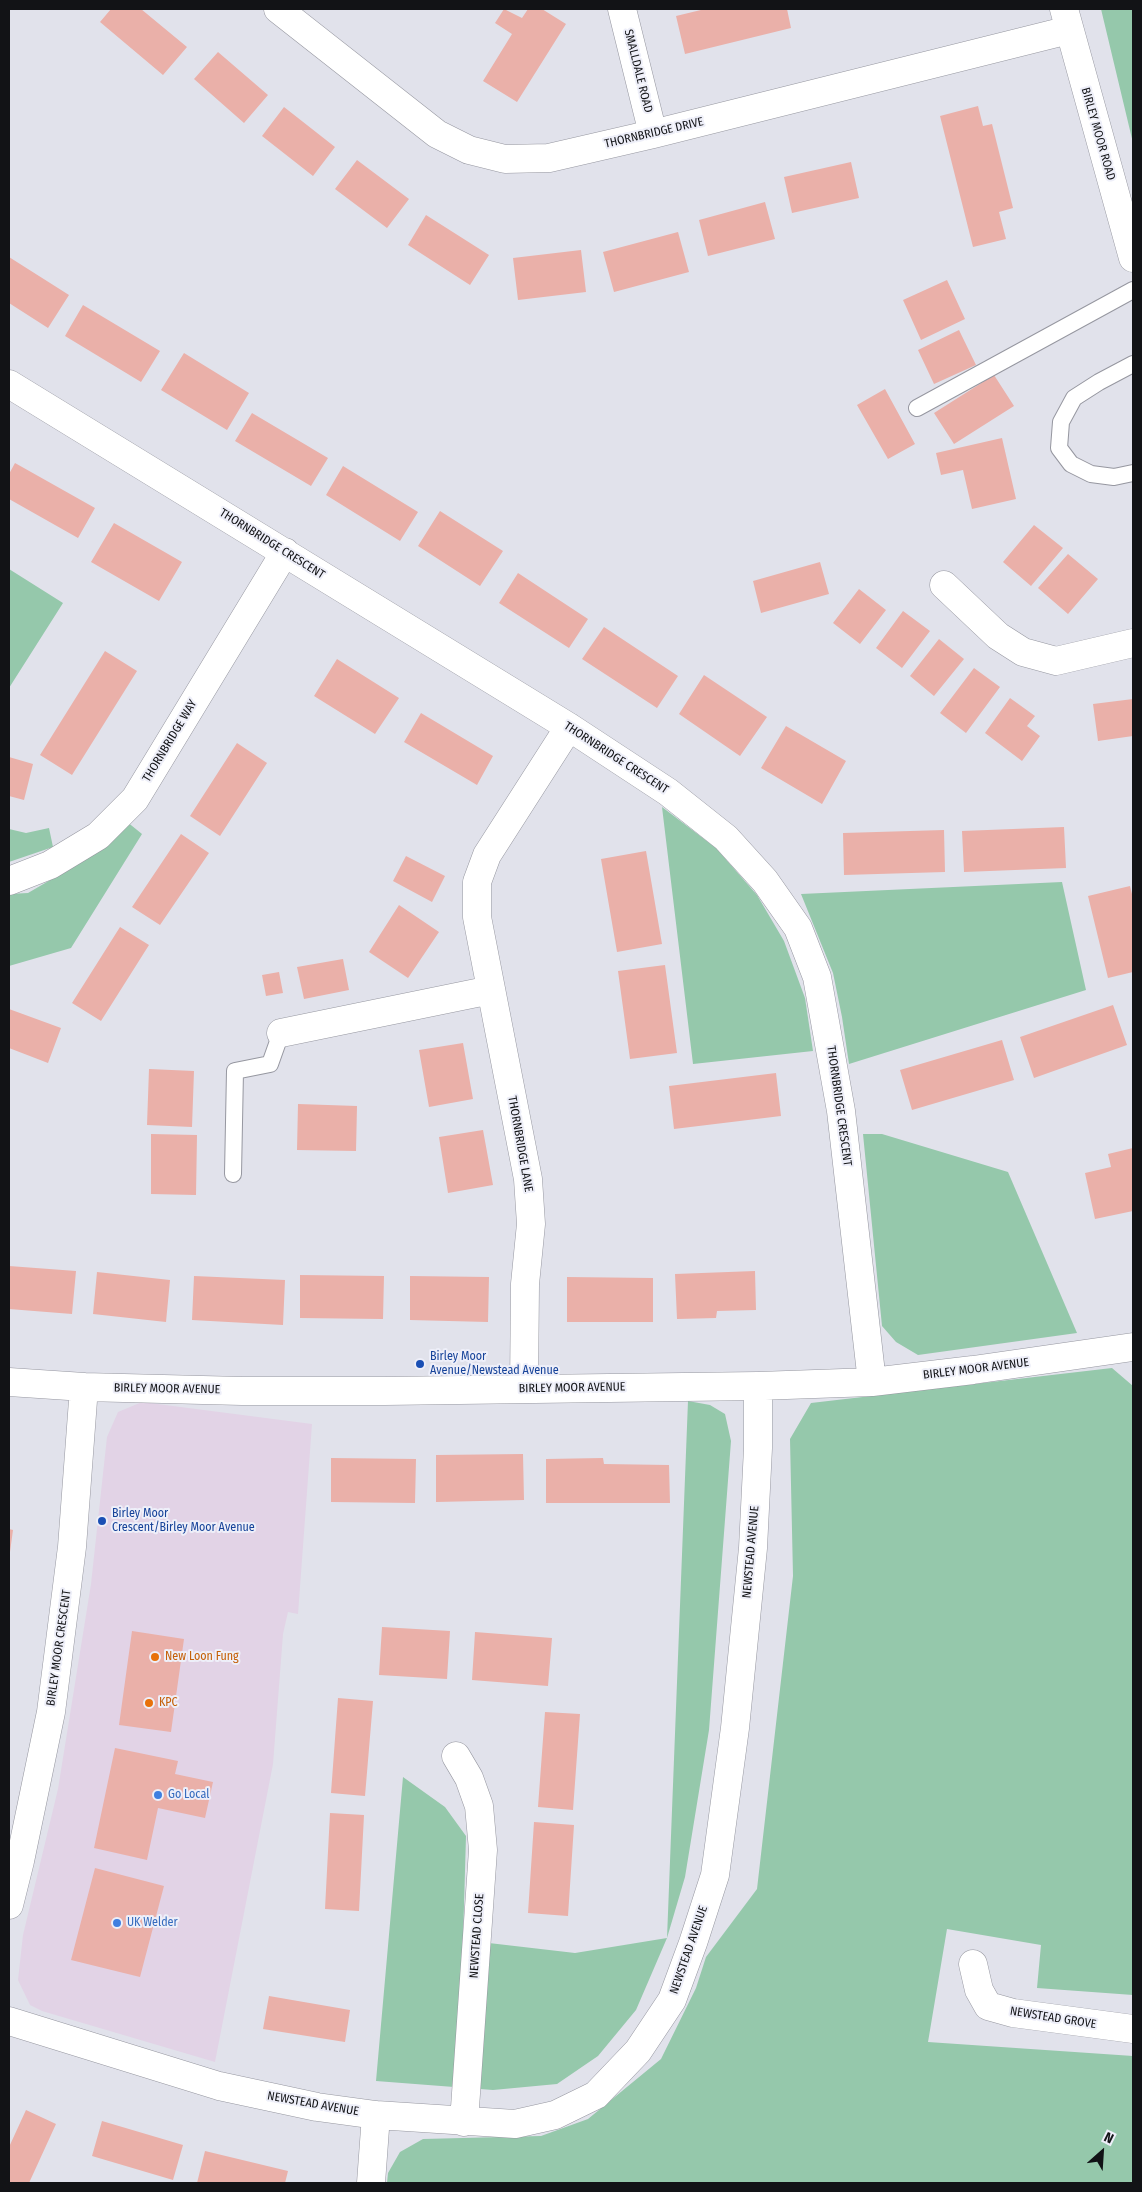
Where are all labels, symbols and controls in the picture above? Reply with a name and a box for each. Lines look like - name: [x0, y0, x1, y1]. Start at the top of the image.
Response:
- street label: SMALLDALE ROAD: [621, 28, 655, 114]
- street label: BIRLEY MOOR ROAD: [1078, 86, 1118, 182]
- street label: THORNBRIDGE DRIVE: [603, 115, 705, 151]
- street label: THORNBRIDGE CRESCENT: [217, 506, 327, 582]
- street label: THORNBRIDGE WAY: [140, 697, 200, 785]
- street label: THORNBRIDGE CRESCENT: [561, 719, 671, 797]
- street label: THORNBRIDGE CRESCENT: [823, 1045, 855, 1167]
- street label: THORNBRIDGE LANE: [504, 1095, 536, 1193]
- place label: Birley Moor Avenue/Newstead Avenue: [430, 1350, 559, 1378]
- street label: BIRLEY MOOR AVENUE: [922, 1355, 1030, 1383]
- marker: Birley Moor Avenue/Newstead Avenue: [414, 1358, 426, 1370]
- street label: BIRLEY MOOR AVENUE: [519, 1380, 625, 1396]
- street label: BIRLEY MOOR AVENUE: [114, 1381, 220, 1397]
- street label: NEWSTEAD AVENUE: [740, 1505, 762, 1599]
- place label: Birley Moor Crescent/Birley Moor Avenue: [112, 1507, 255, 1535]
- marker: Birley Moor Crescent/Birley Moor Avenue: [96, 1515, 108, 1527]
- street label: BIRLEY MOOR CRESCENT: [44, 1589, 74, 1707]
- place label: New Loon Fung: [165, 1650, 239, 1664]
- marker: New Loon Fung: [149, 1651, 161, 1663]
- place label: KPC: [159, 1696, 178, 1710]
- marker: KPC: [143, 1697, 155, 1709]
- place label: Go Local: [168, 1788, 209, 1802]
- marker: Go Local: [152, 1789, 164, 1801]
- street label: NEWSTEAD CLOSE: [467, 1893, 487, 1979]
- street label: NEWSTEAD AVENUE: [667, 1904, 711, 1996]
- place label: UK Welder: [127, 1916, 178, 1930]
- marker: UK Welder: [111, 1917, 123, 1929]
- street label: NEWSTEAD GROVE: [1009, 2004, 1097, 2032]
- street label: NEWSTEAD AVENUE: [266, 2089, 360, 2119]
- north arrow: [1077, 2127, 1127, 2177]
- text: N: [1101, 2129, 1116, 2148]

